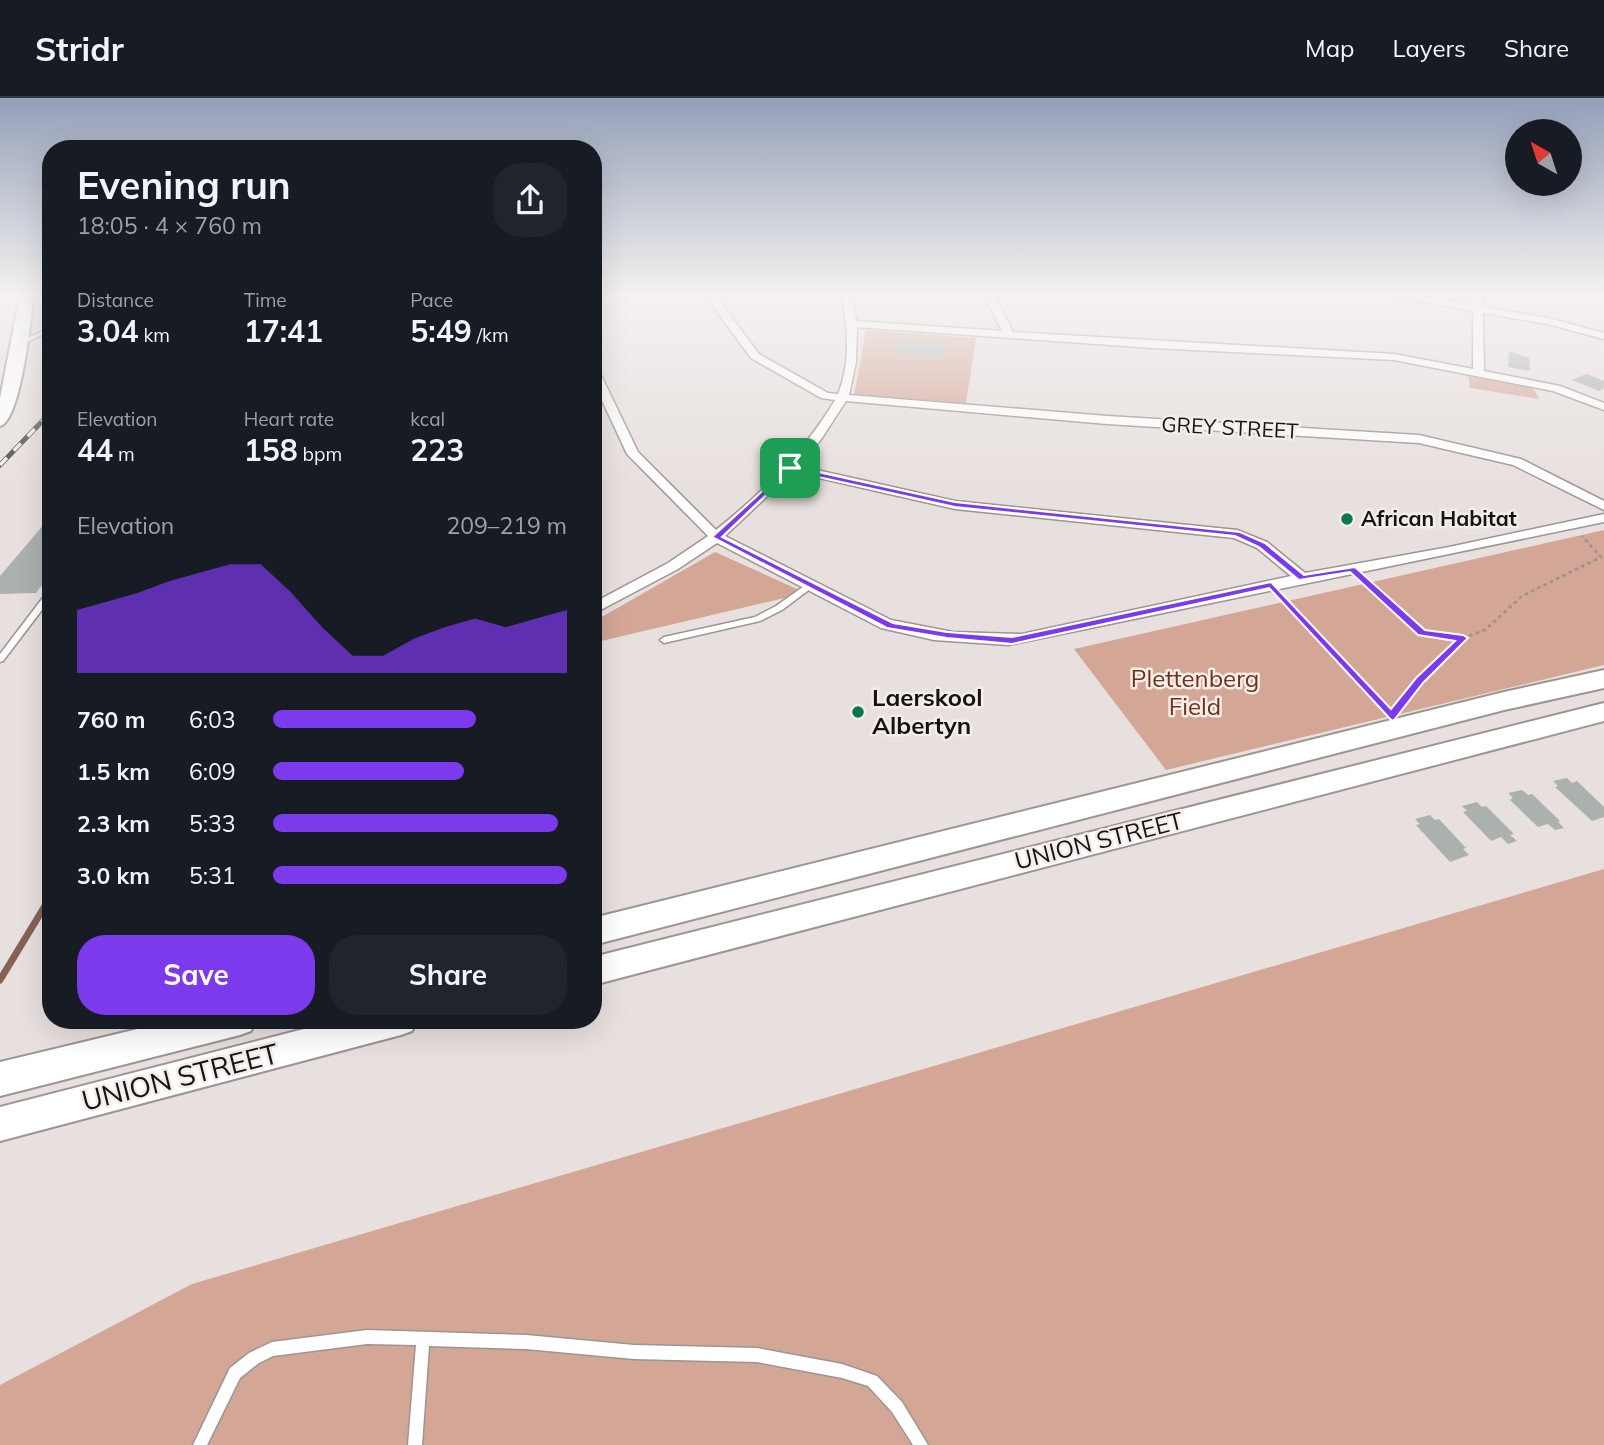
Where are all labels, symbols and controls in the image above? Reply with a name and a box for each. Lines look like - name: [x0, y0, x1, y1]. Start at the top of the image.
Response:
- text: Stridr: [35, 28, 124, 69]
- text: Map: [1305, 33, 1354, 63]
- text: Layers: [1392, 33, 1466, 63]
- text: Share: [1504, 33, 1569, 63]
- north arrow: [1505, 119, 1582, 196]
- map controls: [1505, 119, 1582, 196]
- text: Evening run: [77, 161, 291, 209]
- button: share: [493, 163, 567, 237]
- text: 18:05 · 4 × 760 m: [77, 211, 262, 240]
- text: Distance: [77, 288, 154, 312]
- text: Time: [244, 288, 287, 312]
- text: Pace: [410, 288, 453, 312]
- text: 3.04: [77, 312, 138, 350]
- text: 17:41: [244, 312, 323, 350]
- text: 5:49: [410, 312, 472, 350]
- text: km: [138, 323, 170, 347]
- text: /km: [472, 323, 509, 347]
- text: Elevation: [77, 407, 157, 431]
- text: Heart rate: [244, 407, 334, 431]
- text: kcal: [410, 407, 445, 431]
- street label: GREY STREET: [1161, 410, 1300, 444]
- text: 44: [77, 431, 113, 469]
- text: 158: [244, 431, 298, 469]
- text: 223: [410, 431, 464, 469]
- pin: [760, 438, 820, 498]
- text: m: [113, 442, 135, 466]
- text: bpm: [298, 442, 342, 466]
- icon: arrive: [771, 449, 809, 487]
- place label: African Habitat: [1361, 505, 1517, 531]
- text: Elevation: [77, 511, 174, 540]
- text: 209–219 m: [446, 511, 567, 540]
- marker: African Habitat: [1339, 511, 1355, 527]
- park label: Plettenberg Field: [1131, 663, 1259, 721]
- place label: Laerskool Albertyn: [872, 682, 983, 740]
- marker: Laerskool Albertyn: [850, 704, 866, 720]
- text: 760 m: [77, 705, 145, 734]
- text: 6:03: [189, 705, 236, 734]
- text: 1.5 km: [77, 757, 150, 786]
- text: 6:09: [189, 757, 236, 786]
- street label: UNION STREET: [1011, 804, 1187, 875]
- text: 2.3 km: [77, 809, 150, 838]
- text: 5:33: [189, 809, 236, 838]
- text: 3.0 km: [77, 861, 150, 890]
- text: 5:31: [189, 861, 236, 890]
- button: Save: [77, 935, 315, 1015]
- button: Share: [329, 935, 567, 1015]
- street label: UNION STREET: [78, 1035, 282, 1118]

